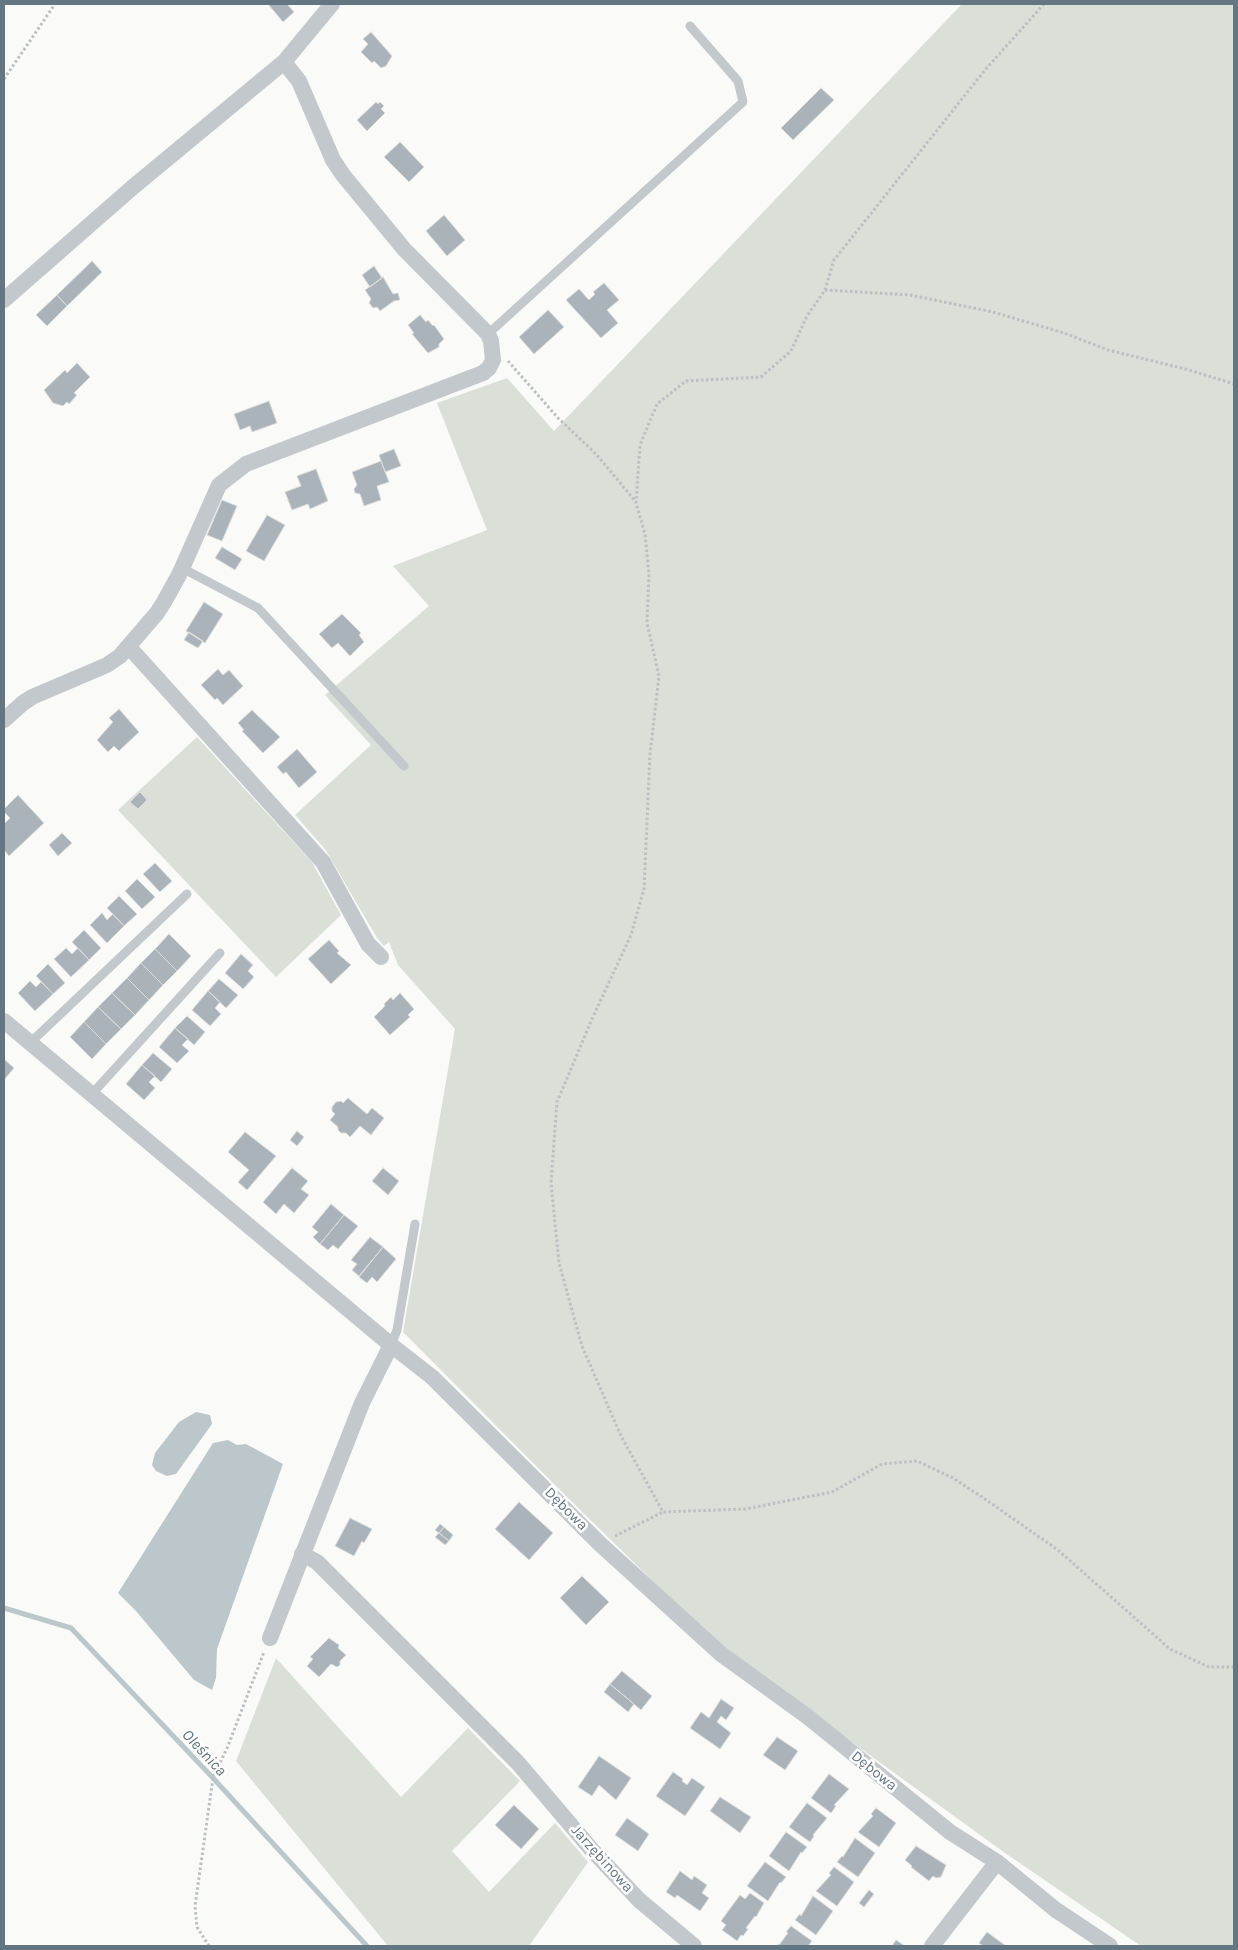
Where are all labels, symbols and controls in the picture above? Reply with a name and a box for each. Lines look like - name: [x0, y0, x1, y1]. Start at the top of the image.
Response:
- street label: Dębowa: [541, 1484, 591, 1534]
- water label: Oleśnica: [178, 1726, 230, 1780]
- street label: Dębowa: [847, 1747, 901, 1795]
- street label: Jarzębinowa: [567, 1822, 637, 1896]

